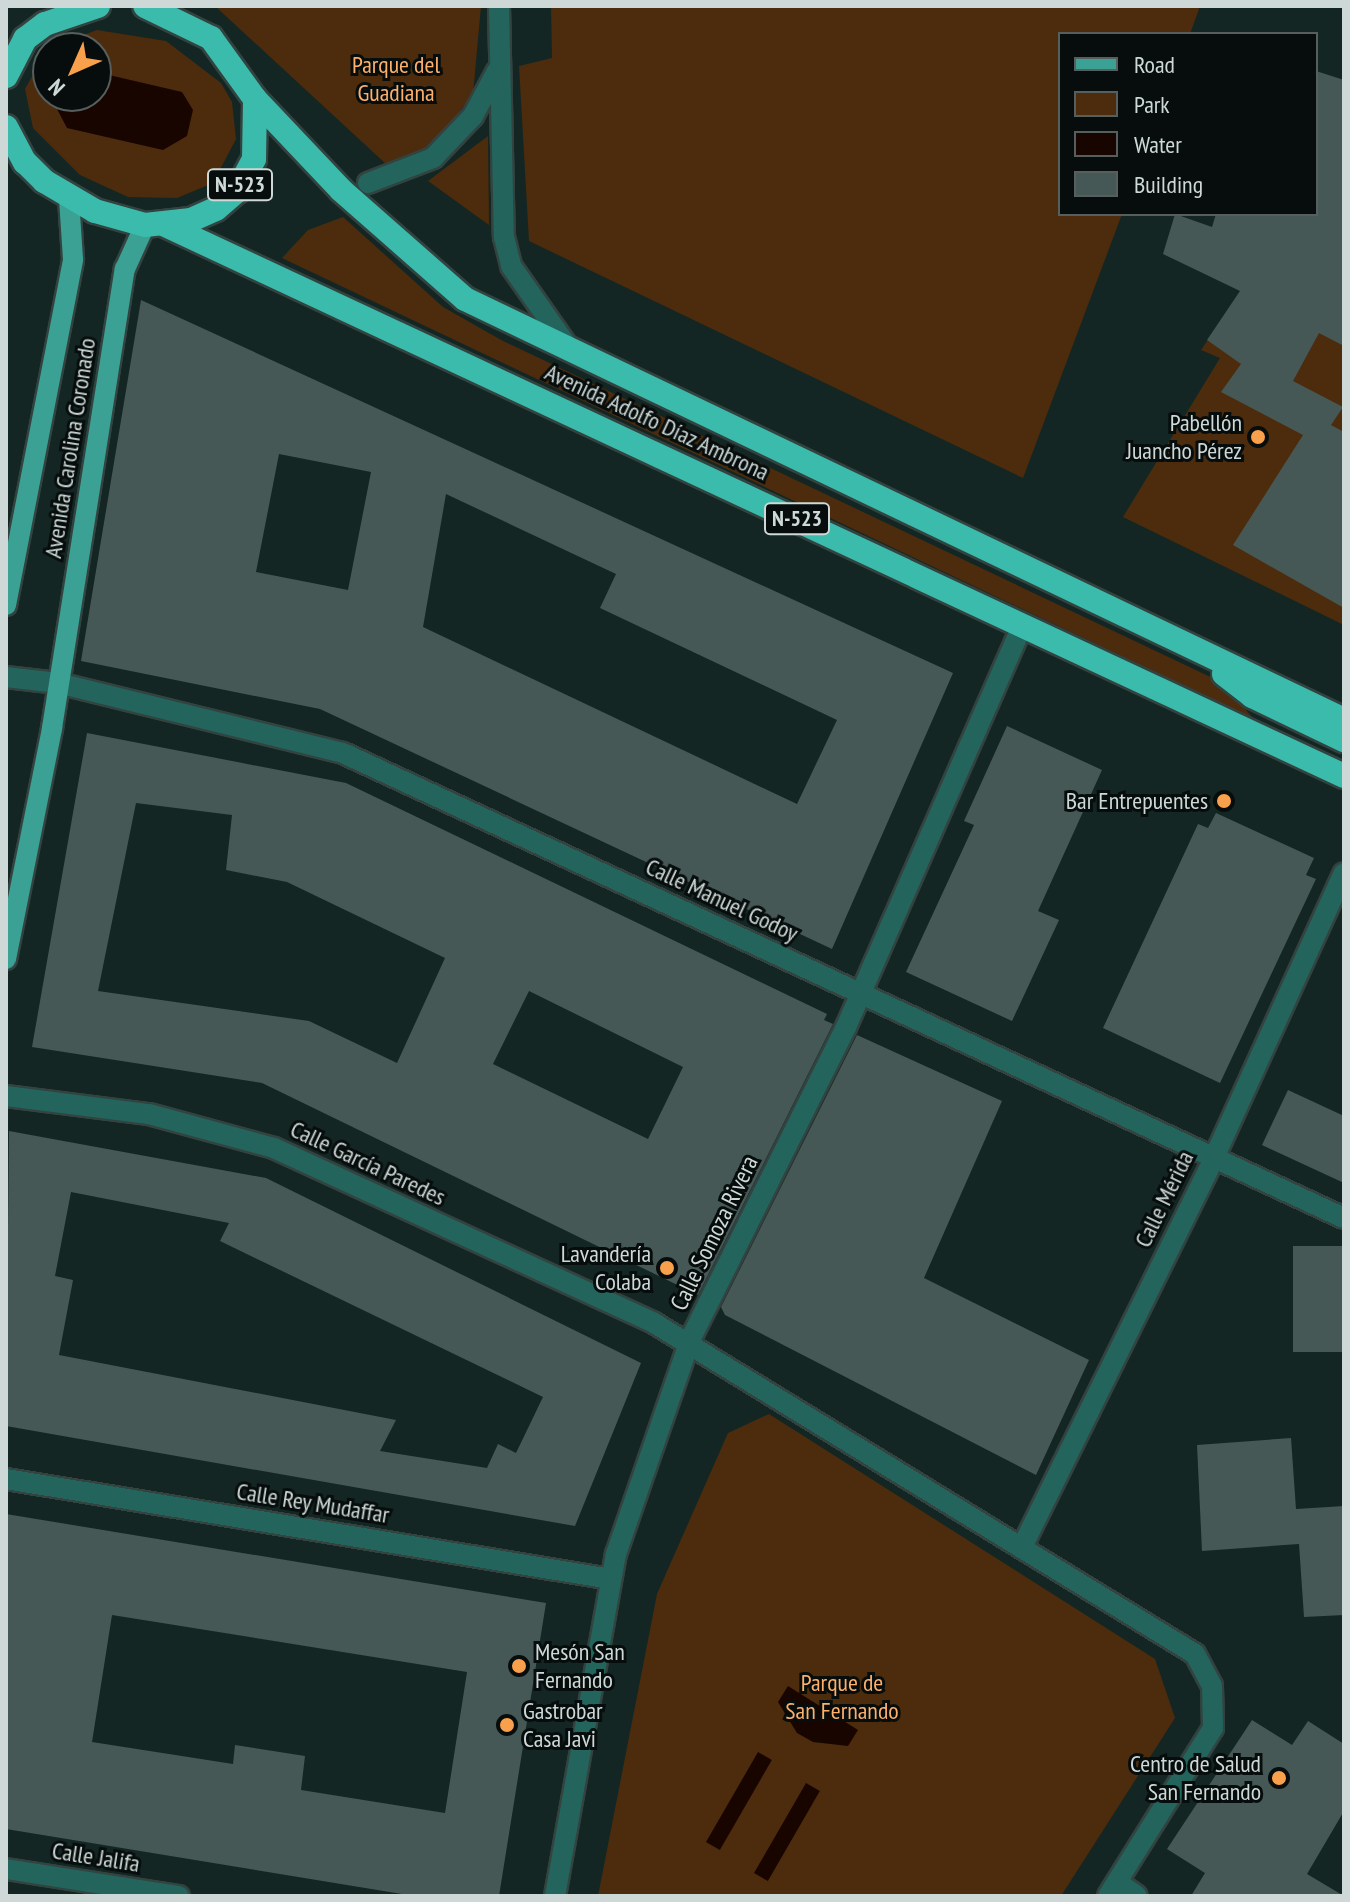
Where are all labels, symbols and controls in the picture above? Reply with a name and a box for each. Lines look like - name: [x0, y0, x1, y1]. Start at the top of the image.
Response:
- north arrow: [32, 32, 112, 112]
- legend: [1058, 32, 1318, 216]
- text: Road: [1134, 49, 1175, 80]
- park label: Parque del Guadiana: [352, 51, 440, 107]
- text: N: [42, 73, 71, 102]
- text: Park: [1134, 89, 1170, 120]
- text: Water: [1134, 129, 1182, 160]
- road number: N-523: [206, 167, 274, 203]
- text: Building: [1134, 169, 1203, 200]
- street label: Avenida Carolina Coronado: [38, 336, 102, 560]
- street label: Avenida Adolfo Díaz Ambrona: [540, 357, 774, 487]
- place label: Pabellón Juancho Pérez: [1126, 409, 1242, 465]
- marker: Pabellón Juancho Pérez: [1249, 428, 1267, 446]
- road number: N-523: [763, 501, 831, 537]
- place label: Bar Entrepuentes: [1066, 787, 1208, 815]
- marker: Bar Entrepuentes: [1215, 792, 1233, 810]
- street label: Calle Manuel Godoy: [641, 852, 803, 948]
- street label: Calle García Paredes: [286, 1115, 450, 1211]
- street label: Calle Mérida: [1128, 1146, 1200, 1252]
- street label: Calle Somoza Rivera: [664, 1151, 764, 1315]
- place label: Lavandería Colaba: [561, 1240, 651, 1296]
- marker: Lavandería Colaba: [658, 1259, 676, 1277]
- street label: Calle Rey Mudaffar: [234, 1477, 392, 1529]
- place label: Mesón San Fernando: [535, 1638, 625, 1694]
- marker: Mesón San Fernando: [510, 1657, 528, 1675]
- park label: Parque de San Fernando: [785, 1669, 899, 1725]
- place label: Gastrobar Casa Javi: [523, 1697, 603, 1753]
- marker: Gastrobar Casa Javi: [498, 1716, 516, 1734]
- place label: Centro de Salud San Fernando: [1130, 1750, 1261, 1806]
- marker: Centro de Salud San Fernando: [1268, 1767, 1290, 1789]
- street label: Calle Jalifa: [50, 1836, 142, 1878]

